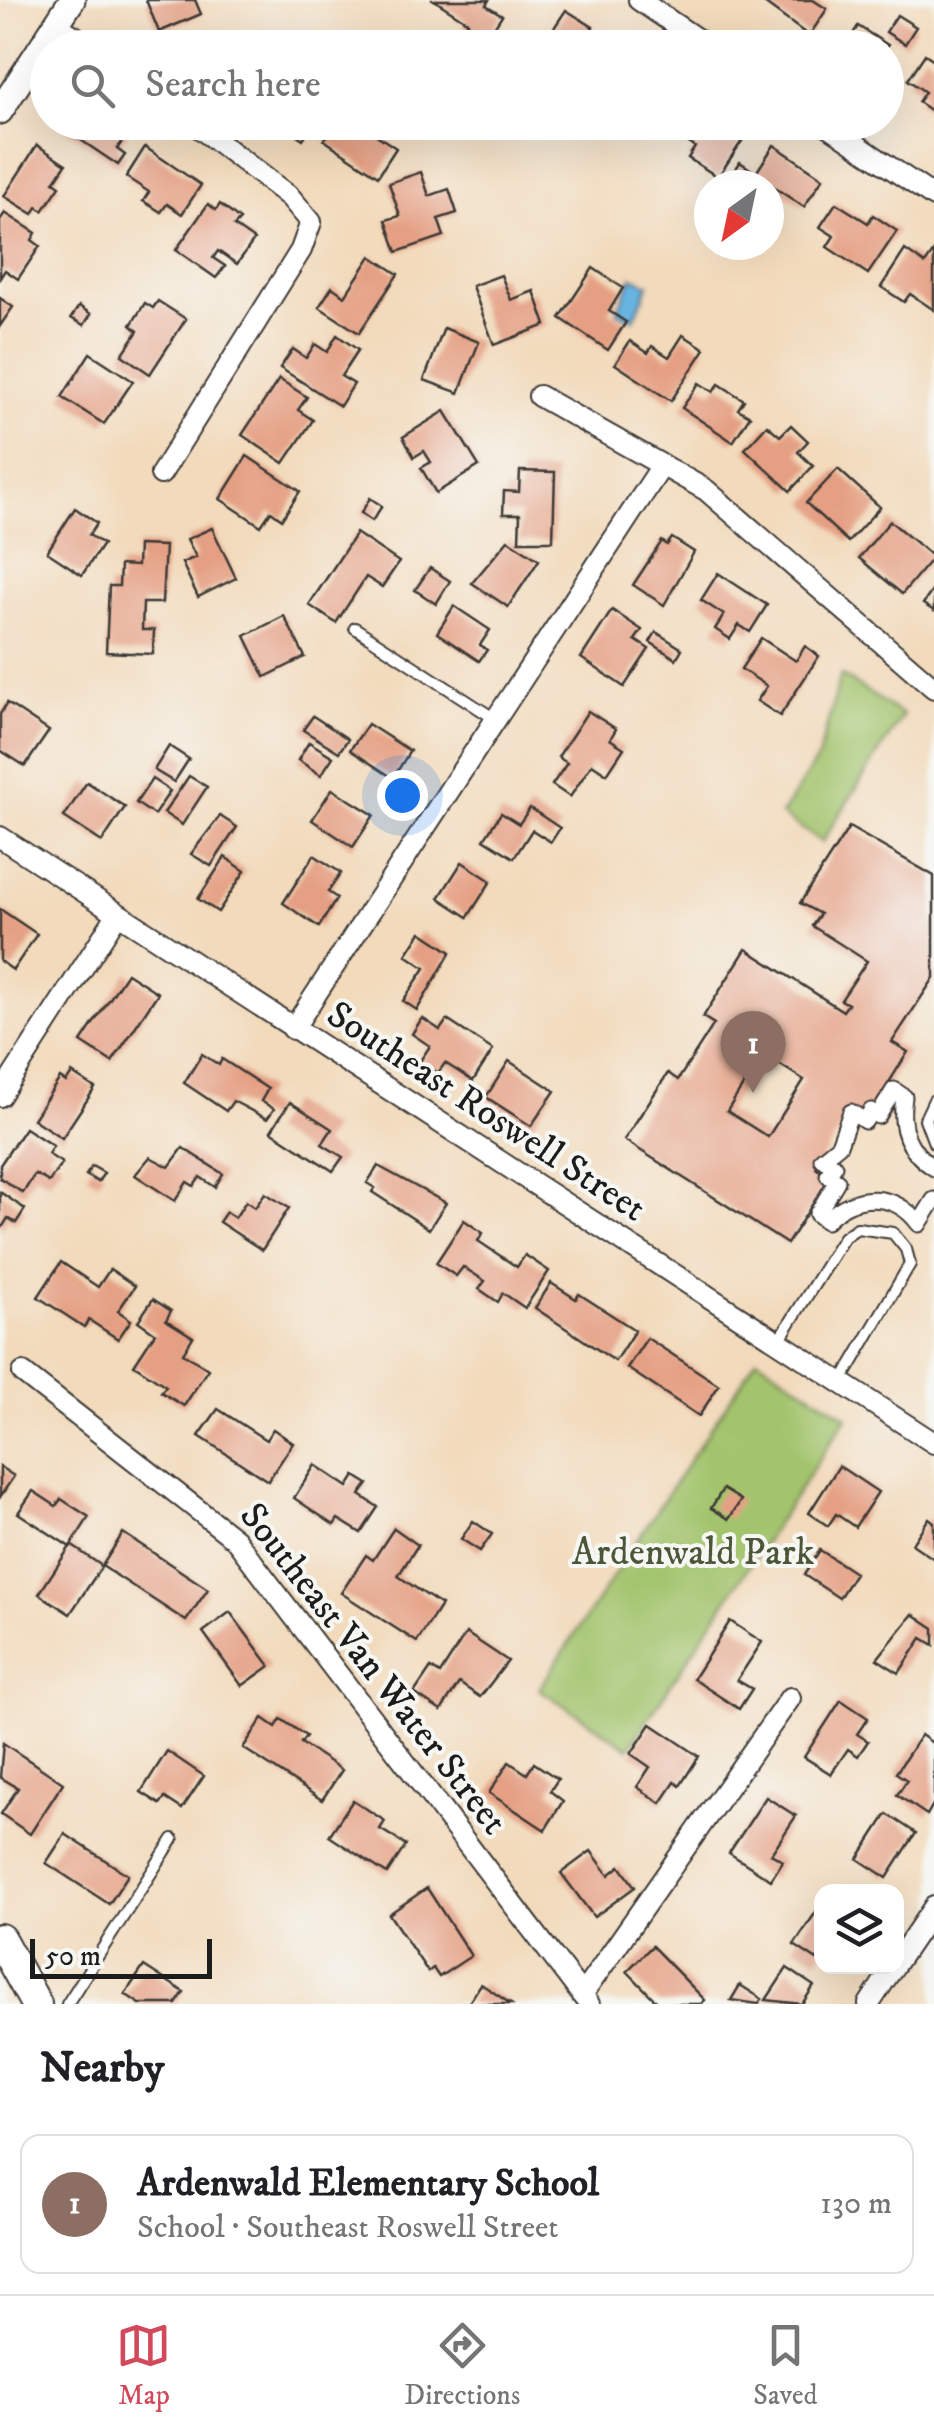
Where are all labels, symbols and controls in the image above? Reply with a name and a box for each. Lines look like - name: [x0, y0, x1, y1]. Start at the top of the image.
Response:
- search box: [30, 30, 904, 140]
- icon: search: [65, 58, 120, 113]
- text: Search here: [145, 61, 321, 109]
- north arrow: [694, 170, 784, 260]
- your location: [377, 770, 428, 821]
- street label: Southeast Roswell Street: [317, 991, 655, 1233]
- pin: 1: [720, 1010, 786, 1093]
- street label: Southeast Van Water Street: [228, 1493, 518, 1845]
- park label: Ardenwald Park: [572, 1529, 814, 1577]
- map controls: [814, 1884, 904, 1974]
- button: layers: [814, 1884, 904, 1974]
- scale bar: [30, 1934, 212, 1978]
- text: 50 m: [45, 1939, 101, 1974]
- text: Nearby: [40, 2043, 164, 2095]
- text: Ardenwald Elementary School: [137, 2160, 599, 2208]
- text: 1: [69, 2184, 80, 2224]
- text: 130 m: [820, 2184, 892, 2224]
- text: School · Southeast Roswell Street: [137, 2208, 558, 2248]
- tab: Map: [116, 2318, 171, 2413]
- tab: Directions: [404, 2318, 520, 2413]
- tab: Saved: [753, 2318, 818, 2413]

